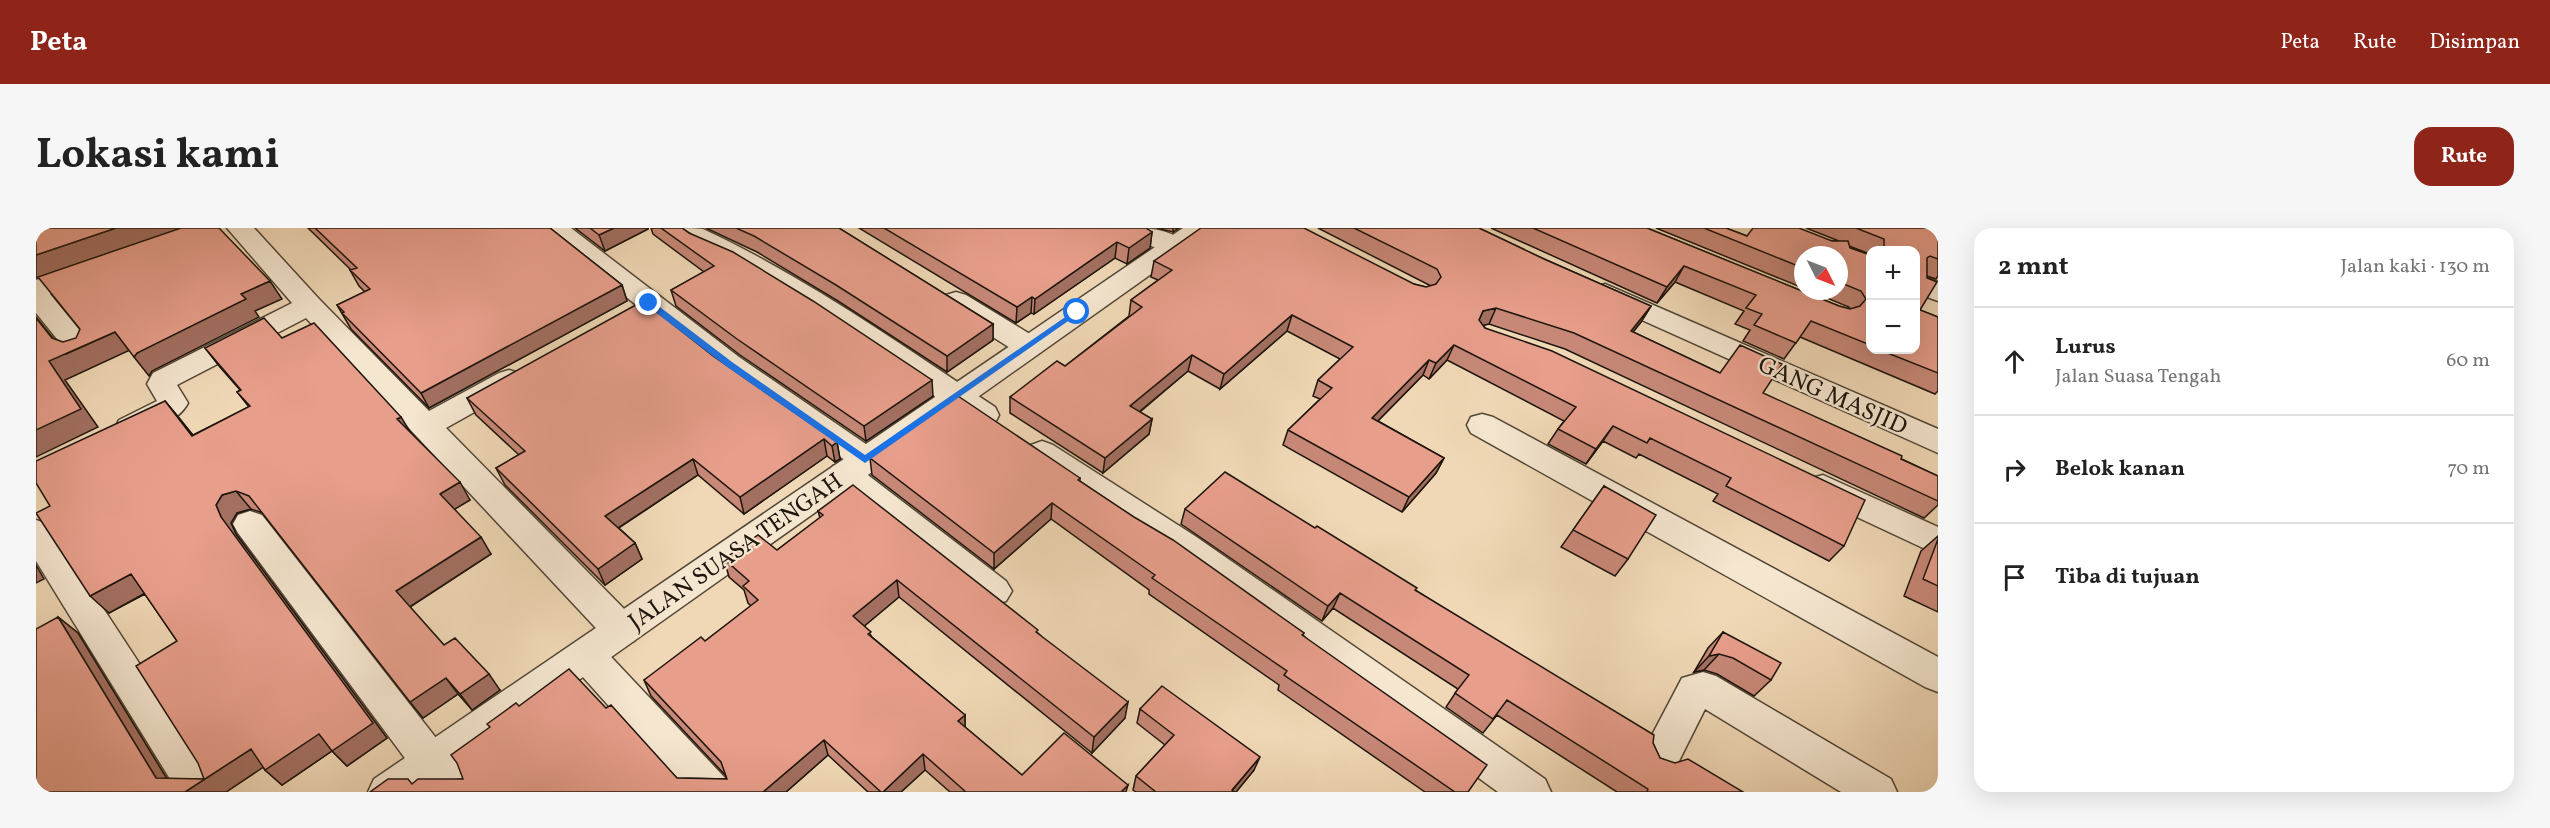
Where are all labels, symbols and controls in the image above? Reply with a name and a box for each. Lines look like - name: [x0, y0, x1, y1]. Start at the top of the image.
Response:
- text: Peta: [30, 23, 87, 62]
- text: Peta: [2281, 28, 2320, 57]
- text: Rute: [2353, 28, 2396, 57]
- text: Disimpan: [2429, 28, 2520, 57]
- text: Lokasi kami: [36, 127, 280, 186]
- button: Rute: [2414, 127, 2514, 186]
- north arrow: [1794, 246, 1848, 300]
- map controls: [1866, 246, 1920, 354]
- button: +: [1866, 246, 1920, 300]
- text: 2 mnt: [1998, 249, 2069, 285]
- text: Jalan kaki · 130 m: [2341, 253, 2490, 281]
- route end: [635, 289, 661, 315]
- route start: [1063, 298, 1089, 324]
- button: −: [1866, 300, 1920, 354]
- text: Lurus: [2055, 332, 2116, 363]
- icon: ahead: [1998, 345, 2031, 378]
- text: 60 m: [2446, 347, 2490, 375]
- street label: GANG MASJID: [1752, 349, 1912, 445]
- text: Jalan Suasa Tengah: [2055, 363, 2221, 391]
- icon: right: [1998, 453, 2031, 486]
- text: Belok kanan: [2055, 454, 2185, 485]
- text: 70 m: [2447, 455, 2490, 483]
- street label: JALAN SUASA TENGAH: [622, 466, 850, 640]
- icon: arrive: [1998, 561, 2031, 594]
- text: Tiba di tujuan: [2055, 562, 2200, 593]

